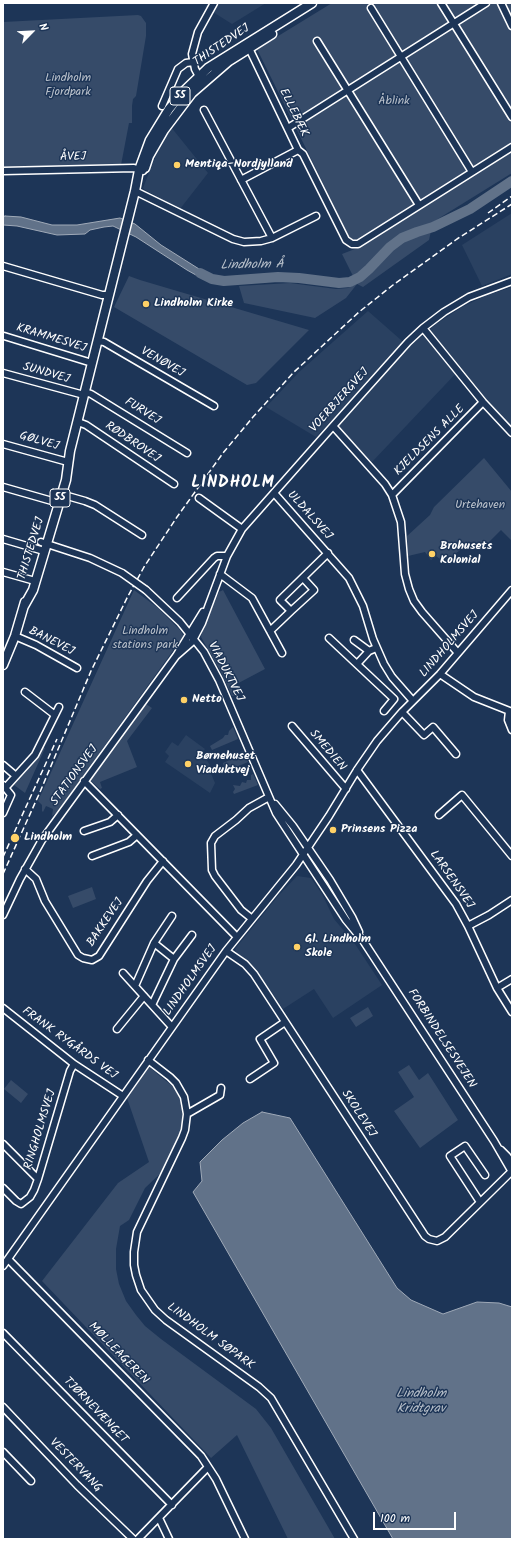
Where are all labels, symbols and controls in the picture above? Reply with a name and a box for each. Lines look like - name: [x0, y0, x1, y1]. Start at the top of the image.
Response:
- north arrow: [12, 12, 52, 52]
- text: N: [33, 20, 53, 34]
- street label: THISTEDVEJ: [191, 22, 253, 70]
- park label: Lindholm Fjordpark: [45, 72, 91, 100]
- road number: 55: [170, 87, 190, 105]
- street label: ELLEBÆK: [275, 87, 311, 139]
- park label: Åblink: [378, 95, 410, 109]
- street label: ÅVEJ: [60, 151, 86, 165]
- place label: Mentiqa-Nordjylland: [185, 158, 293, 172]
- marker: Mentiqa-Nordjylland: [172, 160, 182, 170]
- water label: Lindholm Å: [220, 258, 284, 274]
- place label: Lindholm Kirke: [154, 297, 233, 311]
- marker: Lindholm Kirke: [141, 299, 151, 309]
- street label: KRAMMESVEJ: [14, 321, 88, 357]
- street label: VENØVEJ: [138, 345, 186, 381]
- street label: SUNDVEJ: [21, 360, 71, 388]
- street label: VOERBJERGVEJ: [307, 366, 373, 436]
- street label: FURVEJ: [121, 395, 163, 429]
- street label: KJELDSENS ALLE: [392, 403, 468, 479]
- street label: RØDBROVEJ: [102, 419, 162, 467]
- street label: GØLVEJ: [18, 430, 60, 454]
- district label: LINDHOLM: [191, 474, 275, 494]
- road number: 55: [50, 489, 70, 507]
- street label: ULDALSVEJ: [283, 489, 335, 543]
- park label: Urtehaven: [455, 499, 505, 513]
- street label: THISTEDVEJ: [16, 516, 48, 582]
- place label: Brohusets Kolonial: [440, 540, 492, 568]
- marker: Brohusets Kolonial: [427, 549, 437, 559]
- street label: LINDHOLMSVEJ: [417, 609, 483, 681]
- street label: BANEVEJ: [26, 624, 76, 660]
- park label: Lindholm stations park: [112, 625, 178, 653]
- street label: VIADUKTVEJ: [204, 640, 246, 704]
- place label: Netto: [192, 693, 222, 707]
- marker: Netto: [179, 695, 189, 705]
- street label: SMEDIEN: [306, 727, 348, 775]
- street label: STATIONSVEJ: [48, 743, 102, 809]
- place label: Børnehuset Viaduktvej: [196, 750, 255, 778]
- marker: Børnehuset Viaduktvej: [183, 759, 193, 769]
- place label: Prinsens Pizza: [341, 823, 417, 837]
- marker: Prinsens Pizza: [328, 825, 338, 835]
- place label: Lindholm: [24, 831, 72, 845]
- marker: Lindholm: [9, 832, 21, 844]
- street label: LARSENSVEJ: [426, 848, 476, 912]
- street label: BAKKEVEJ: [85, 896, 127, 950]
- place label: Gl. Lindholm Skole: [305, 933, 371, 961]
- marker: Gl. Lindholm Skole: [292, 942, 302, 952]
- street label: LINDHOLMSVEJ: [161, 943, 221, 1019]
- street label: FORBINDELSESVEJEN: [404, 987, 478, 1091]
- street label: FRANK RYGÅRDS VEJ: [19, 1005, 119, 1083]
- street label: RINGHOLMSVEJ: [22, 1088, 60, 1172]
- street label: SKOLEVEJ: [337, 1088, 379, 1140]
- street label: LINDHOLM SØPARK: [164, 1301, 256, 1373]
- street label: MØLLEAGEREN: [85, 1320, 151, 1388]
- street label: TJØRNEVÆNGET: [60, 1375, 130, 1447]
- water label: Lindholm Kridtgrav: [396, 1387, 446, 1418]
- street label: VESTERVANG: [46, 1436, 104, 1496]
- scale bar: [375, 1504, 458, 1530]
- text: 100 m: [380, 1509, 410, 1528]

